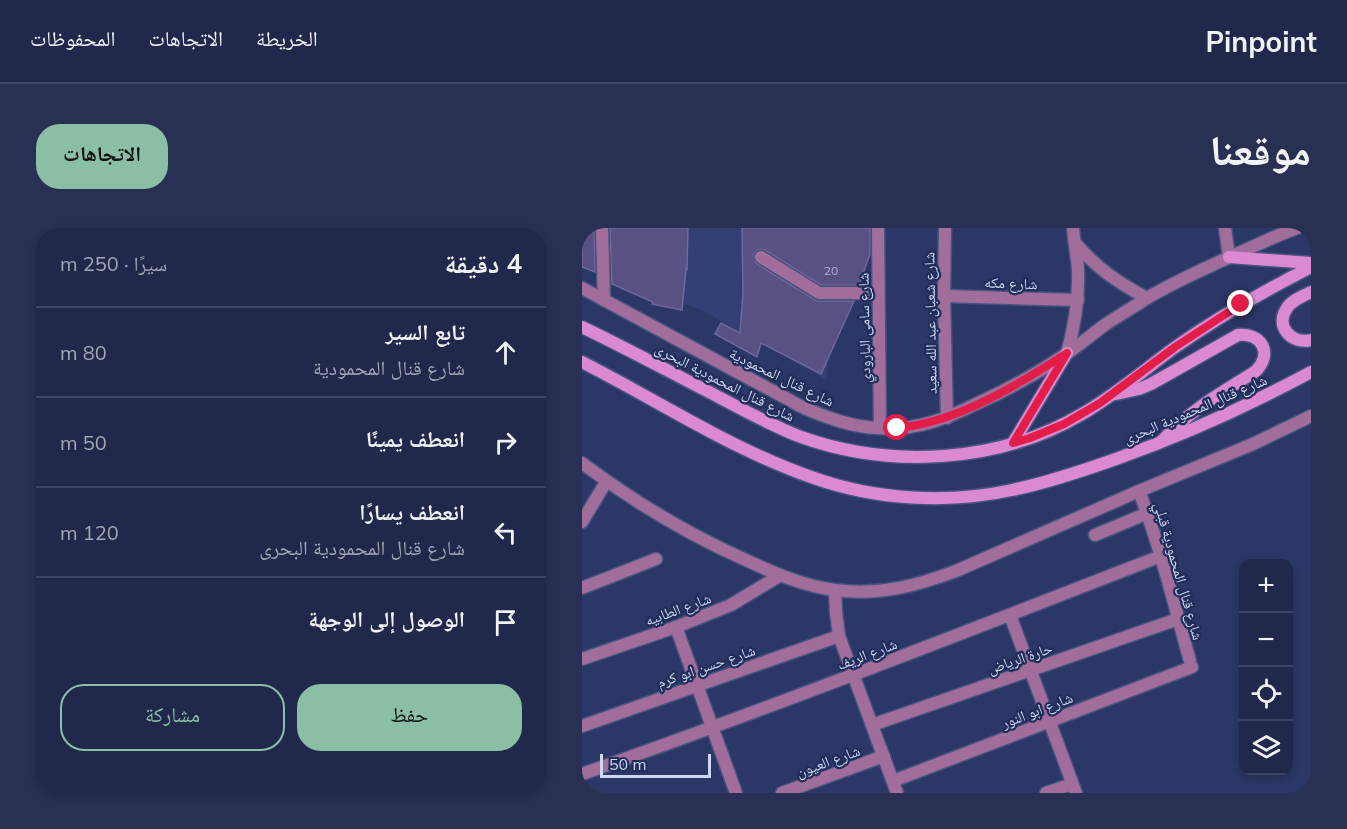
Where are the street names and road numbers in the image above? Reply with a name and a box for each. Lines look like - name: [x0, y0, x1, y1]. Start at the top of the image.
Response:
- street label: شارع شعبان عبد الله سعيد: [919, 252, 942, 394]
- street label: شارع سامى البارودي: [854, 272, 877, 383]
- street label: شارع مكه: [984, 273, 1038, 294]
- street label: شارع قنال المحمودية البحرى: [651, 338, 798, 426]
- street label: شارع قنال المحمودية: [726, 343, 838, 411]
- street label: شارع قنال المحمودية البحرى: [1120, 370, 1270, 449]
- street label: شارع قنال المحمودية قبلي: [1148, 500, 1208, 643]
- street label: شارع الطابيه: [642, 588, 714, 631]
- street label: شارع الريف: [834, 634, 900, 675]
- street label: حارة الرياض: [985, 638, 1056, 679]
- street label: شارع حسن ابو كرم: [654, 640, 758, 693]
- street label: شارع ابو النور: [998, 688, 1076, 734]
- street label: شارع العيون: [793, 741, 863, 782]

